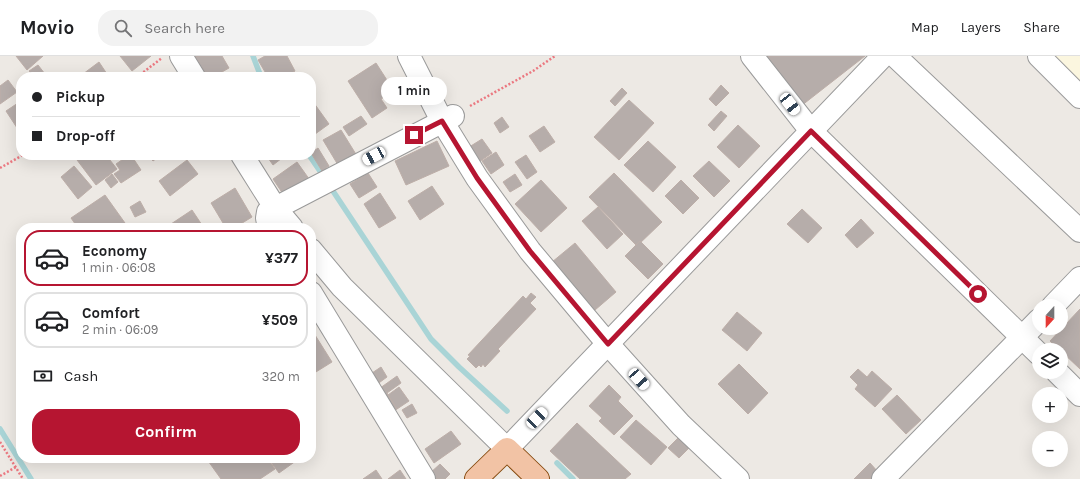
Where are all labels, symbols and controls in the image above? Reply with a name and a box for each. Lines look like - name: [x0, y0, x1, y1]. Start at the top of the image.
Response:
- search box: [98, 10, 378, 46]
- text: Movio: [20, 17, 74, 39]
- icon: search: [112, 17, 134, 39]
- text: Search here: [144, 19, 225, 37]
- text: Map: [911, 19, 939, 36]
- text: Layers: [961, 19, 1001, 36]
- text: Share: [1023, 19, 1060, 36]
- callout: 1 min: [381, 77, 447, 105]
- text: 1 min: [398, 83, 430, 98]
- text: Pickup: [56, 88, 105, 106]
- car: [778, 91, 802, 117]
- route end: [405, 126, 423, 144]
- text: Drop-off: [56, 127, 115, 145]
- car: [361, 145, 387, 167]
- icon: car: [34, 240, 70, 276]
- text: Economy: [82, 242, 147, 260]
- text: ¥377: [265, 249, 298, 267]
- text: 1 min · 06:08: [82, 260, 156, 275]
- route start: [969, 285, 987, 303]
- north arrow: [1032, 299, 1068, 335]
- map controls: [1032, 299, 1068, 467]
- icon: car: [34, 302, 70, 338]
- text: Comfort: [82, 304, 140, 322]
- text: ¥509: [262, 311, 298, 329]
- text: 2 min · 06:09: [82, 322, 158, 337]
- button: layers: [1032, 343, 1068, 379]
- icon: cash: [32, 365, 54, 387]
- car: [627, 366, 651, 392]
- text: Cash: [64, 367, 98, 385]
- text: 320 m: [262, 369, 300, 384]
- button: +: [1032, 387, 1068, 423]
- car: [524, 405, 550, 431]
- button: Confirm: [32, 409, 300, 455]
- button: −: [1032, 431, 1068, 467]

